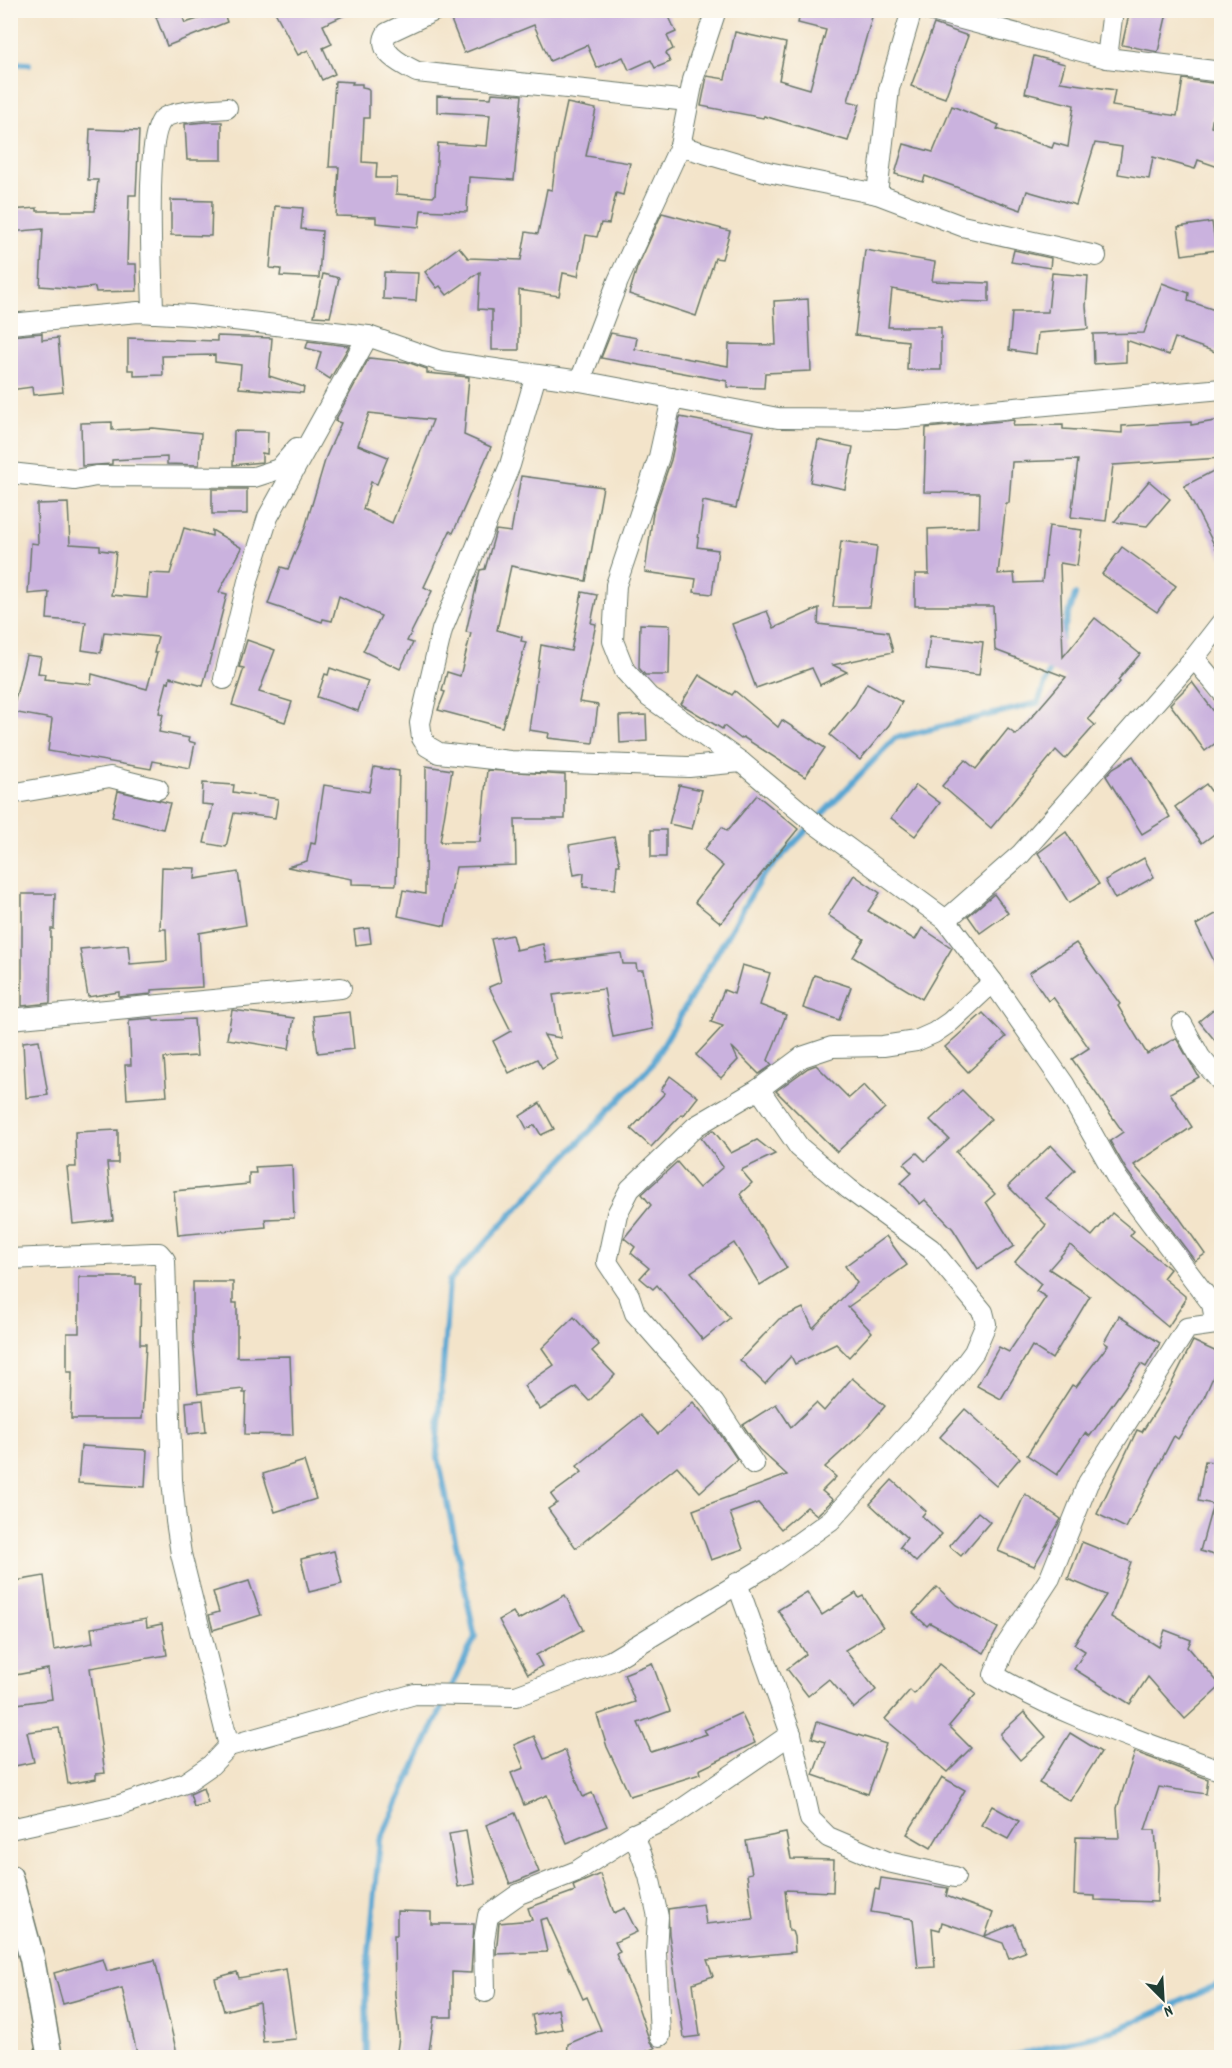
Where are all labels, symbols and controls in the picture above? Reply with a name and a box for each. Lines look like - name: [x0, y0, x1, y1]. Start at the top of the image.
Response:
- north arrow: [1133, 1969, 1193, 2029]
- text: N: [1160, 1998, 1176, 2023]

